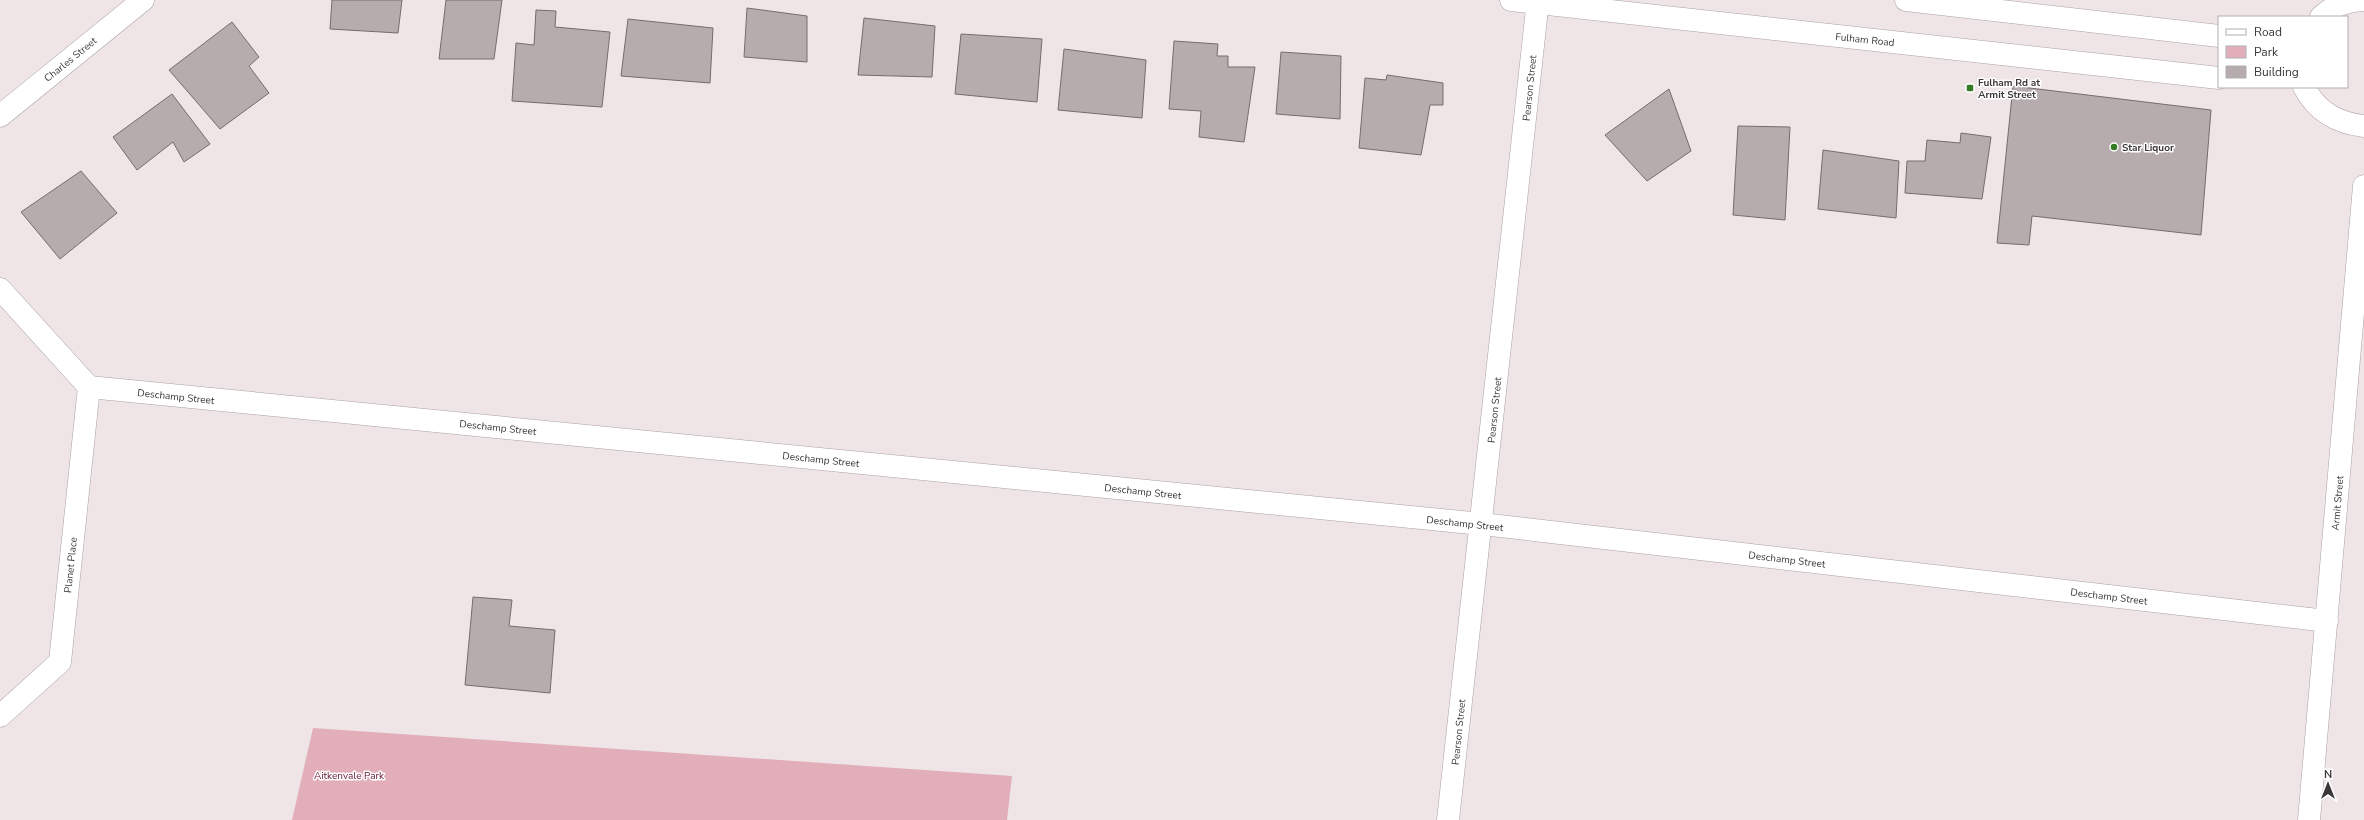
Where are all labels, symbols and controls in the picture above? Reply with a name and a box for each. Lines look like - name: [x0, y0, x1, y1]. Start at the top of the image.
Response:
- legend: [2218, 16, 2348, 88]
- text: Road: [2254, 24, 2282, 40]
- street label: Fulham Road: [1835, 30, 1895, 50]
- street label: Charles Street: [41, 34, 100, 85]
- text: Park: [2254, 44, 2279, 60]
- street label: Pearson Street: [1520, 54, 1540, 122]
- text: Building: [2254, 64, 2299, 80]
- place label: Fulham Rd at Armit Street: [1978, 76, 2040, 102]
- marker: Fulham Rd at Armit Street: [1965, 83, 1975, 93]
- place label: Star Liquor: [2122, 141, 2174, 155]
- marker: Star Liquor: [2109, 142, 2119, 152]
- street label: Pearson Street: [1485, 376, 1505, 444]
- street label: Deschamp Street: [137, 386, 216, 408]
- street label: Deschamp Street: [459, 417, 538, 439]
- street label: Deschamp Street: [782, 449, 861, 471]
- street label: Armit Street: [2329, 475, 2347, 531]
- street label: Deschamp Street: [1104, 481, 1183, 503]
- street label: Deschamp Street: [1426, 513, 1505, 535]
- street label: Planet Place: [61, 536, 81, 594]
- street label: Deschamp Street: [1748, 548, 1827, 572]
- street label: Deschamp Street: [2070, 585, 2149, 609]
- street label: Pearson Street: [1449, 698, 1469, 766]
- north arrow: [2308, 764, 2348, 804]
- text: N: [2324, 767, 2332, 782]
- park label: Aitkenvale Park: [314, 769, 385, 783]

